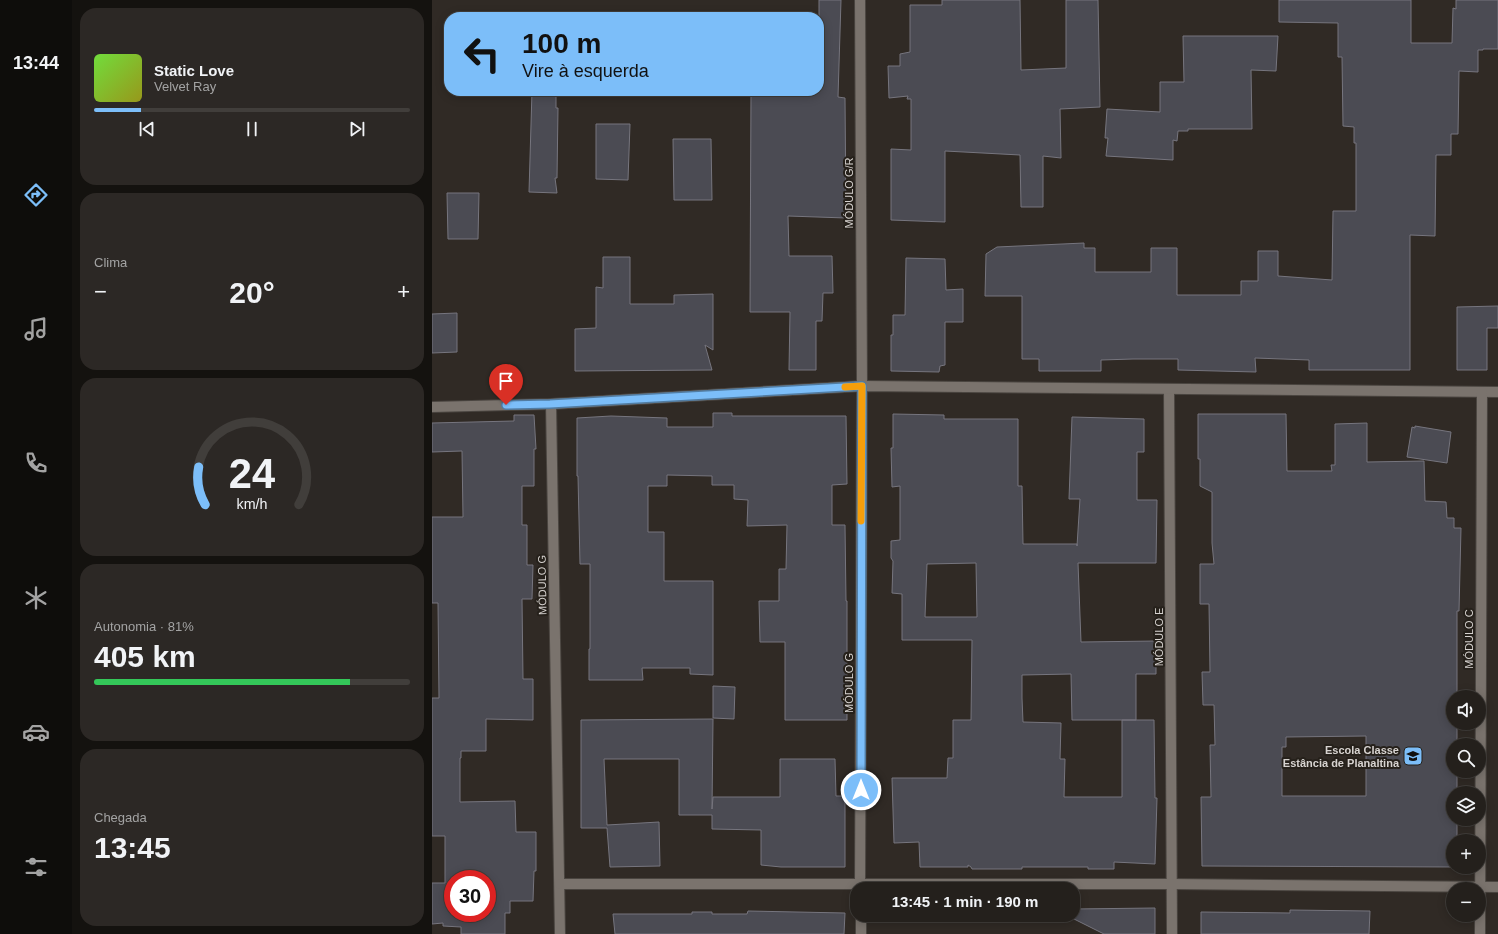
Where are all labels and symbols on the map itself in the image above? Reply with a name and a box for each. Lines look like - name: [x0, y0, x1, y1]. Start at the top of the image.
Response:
- street label: MÓDULO G/R: [843, 158, 855, 228]
- pin: [489, 364, 523, 405]
- street label: MÓDULO G: [535, 555, 549, 615]
- street label: MÓDULO E: [1153, 608, 1165, 666]
- street label: MÓDULO C: [1463, 609, 1475, 669]
- street label: MÓDULO G: [843, 653, 855, 713]
- place label: Escola Classe Estância de Planaltina: [1283, 744, 1400, 769]
- school or university icon: Escola Classe Estância de Planaltina: [1402, 745, 1424, 767]
- position arrow: [840, 769, 882, 811]
- speed limit sign: 30: [444, 870, 496, 922]

